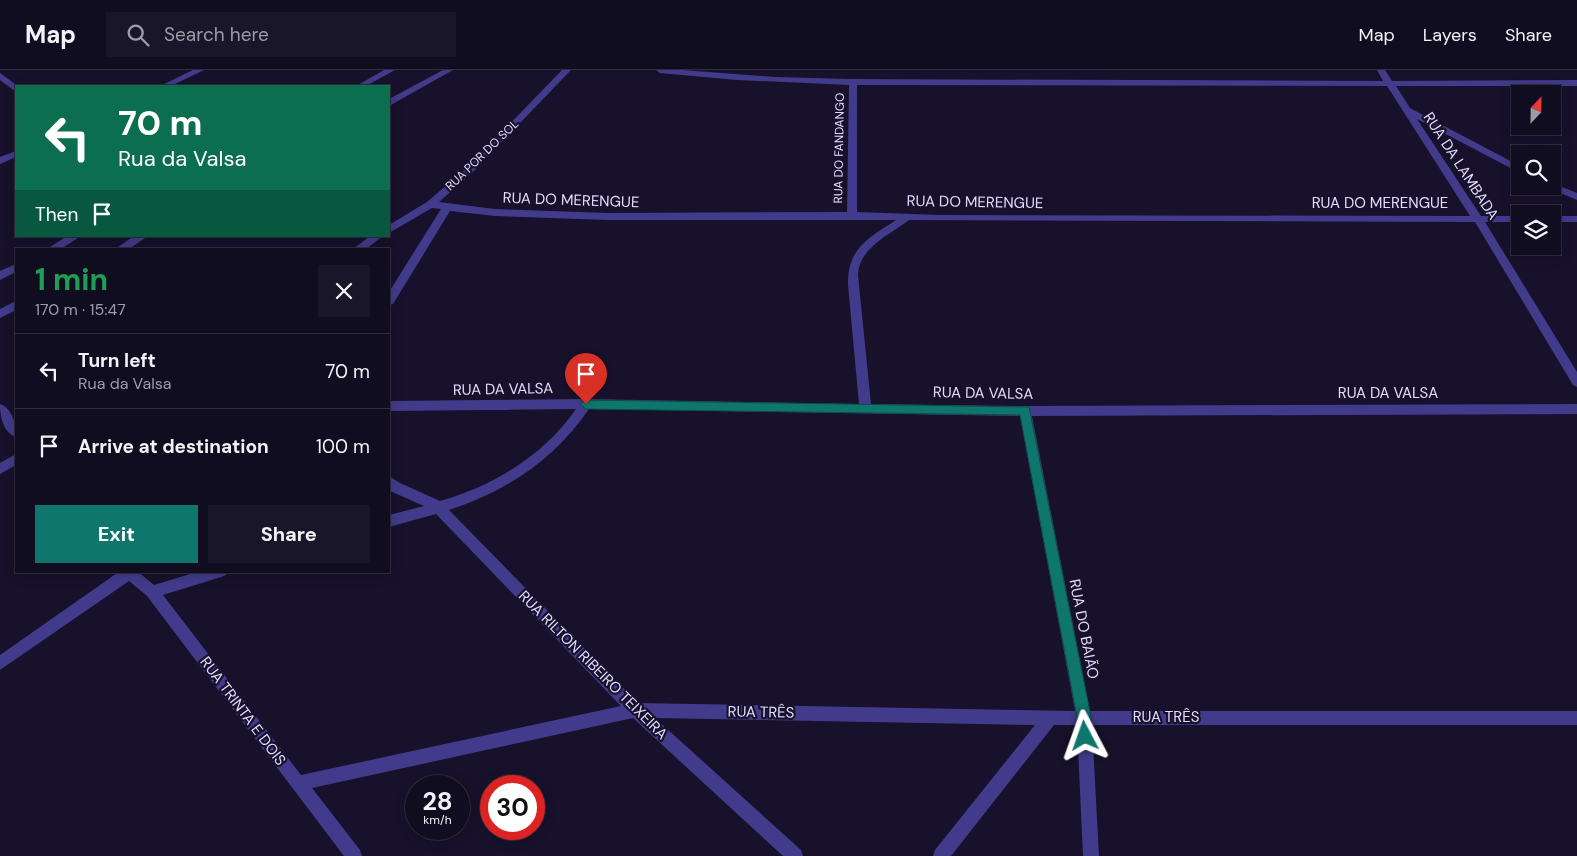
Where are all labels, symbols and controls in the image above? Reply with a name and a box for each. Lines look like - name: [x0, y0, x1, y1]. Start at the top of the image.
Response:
- search box: [106, 12, 456, 57]
- text: Map: [25, 19, 76, 50]
- icon: search: [124, 21, 152, 49]
- text: Search here: [164, 22, 269, 47]
- text: Map: [1359, 23, 1395, 47]
- text: Layers: [1423, 23, 1477, 47]
- text: Share: [1505, 23, 1552, 47]
- north arrow: [1511, 85, 1561, 135]
- map controls: [1511, 85, 1561, 255]
- street label: RUA DO FANDANGO: [830, 93, 848, 203]
- text: 70 m: [118, 100, 202, 146]
- icon: left: [35, 105, 100, 170]
- street label: RUA DA LAMBADA: [1419, 108, 1503, 224]
- street label: RUA POR DO SOL: [442, 116, 522, 194]
- text: Rua da Valsa: [118, 144, 246, 173]
- button: search: [1511, 145, 1561, 195]
- street label: RUA DO MERENGUE: [502, 188, 640, 212]
- street label: RUA DO MERENGUE: [906, 191, 1044, 213]
- street label: RUA DO MERENGUE: [1312, 193, 1448, 213]
- icon: arrive: [88, 200, 116, 228]
- text: Then: [35, 202, 78, 227]
- button: layers: [1511, 205, 1561, 255]
- text: 1 min: [35, 260, 108, 299]
- button: close: [318, 265, 370, 317]
- text: 170 m · 15:47: [35, 299, 126, 320]
- text: Turn left: [78, 348, 156, 373]
- pin: [565, 353, 607, 404]
- icon: left: [35, 357, 63, 385]
- text: 70 m: [325, 359, 370, 384]
- icon: arrive: [572, 360, 600, 388]
- text: Rua da Valsa: [78, 373, 171, 394]
- street label: RUA DA VALSA: [453, 378, 553, 400]
- street label: RUA DA VALSA: [933, 382, 1033, 404]
- street label: RUA DA VALSA: [1338, 383, 1438, 403]
- icon: arrive: [35, 432, 63, 460]
- text: Arrive at destination: [78, 434, 269, 459]
- text: 100 m: [316, 434, 370, 459]
- button: Exit: [35, 505, 198, 563]
- button: Share: [208, 505, 370, 563]
- street label: RUA DO BAIÃO: [1065, 577, 1103, 681]
- street label: RUA RILTON RIBEIRO TEIXEIRA: [514, 586, 672, 744]
- street label: RUA TRINTA E DOIS: [196, 653, 291, 770]
- street label: RUA TRÊS: [727, 701, 795, 723]
- street label: RUA TRÊS: [1133, 707, 1200, 727]
- position arrow: [1058, 709, 1110, 761]
- speed limit sign: 30: [480, 775, 545, 840]
- text: 28: [422, 785, 453, 818]
- text: km/h: [423, 812, 452, 828]

